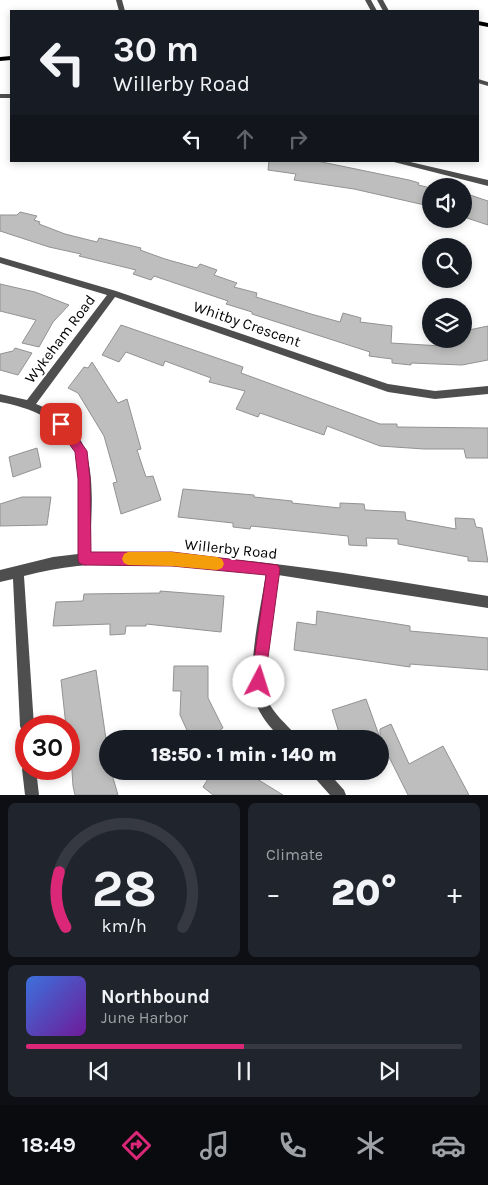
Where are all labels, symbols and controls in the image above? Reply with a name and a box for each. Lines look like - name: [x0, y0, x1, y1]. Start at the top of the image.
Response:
- text: 30 m: [113, 29, 199, 70]
- icon: left: [30, 30, 95, 95]
- text: Willerby Road: [113, 71, 250, 97]
- icon: left: [178, 125, 206, 153]
- icon: ahead: [231, 125, 259, 153]
- icon: right: [284, 125, 312, 153]
- map controls: [422, 178, 472, 348]
- button: sound: [422, 178, 472, 228]
- button: search: [422, 238, 472, 288]
- street label: Wykeham Road: [21, 291, 99, 387]
- street label: Whitby Crescent: [191, 297, 303, 351]
- button: layers: [422, 298, 472, 348]
- pin: [40, 403, 82, 445]
- icon: arrive: [47, 410, 75, 438]
- street label: Willerby Road: [184, 535, 278, 563]
- position arrow: [232, 655, 284, 707]
- speed limit sign: 30: [15, 715, 80, 780]
- text: 18:50 · 1 min · 140 m: [151, 744, 337, 766]
- text: Climate: [266, 845, 323, 864]
- text: 28: [91, 858, 157, 919]
- text: 20°: [331, 870, 397, 915]
- text: −: [266, 877, 281, 910]
- text: +: [447, 877, 462, 910]
- text: km/h: [101, 916, 147, 937]
- text: Northbound: [101, 986, 210, 1008]
- text: June Harbor: [101, 1008, 188, 1027]
- icon: previous: [85, 1057, 113, 1085]
- icon: pause: [230, 1057, 258, 1085]
- icon: next: [375, 1057, 403, 1085]
- icon: directions: [119, 1128, 154, 1163]
- icon: music: [197, 1128, 232, 1163]
- icon: phone: [275, 1128, 310, 1163]
- icon: climate: [353, 1128, 388, 1163]
- icon: car: [431, 1128, 466, 1163]
- text: 18:49: [22, 1132, 76, 1158]

